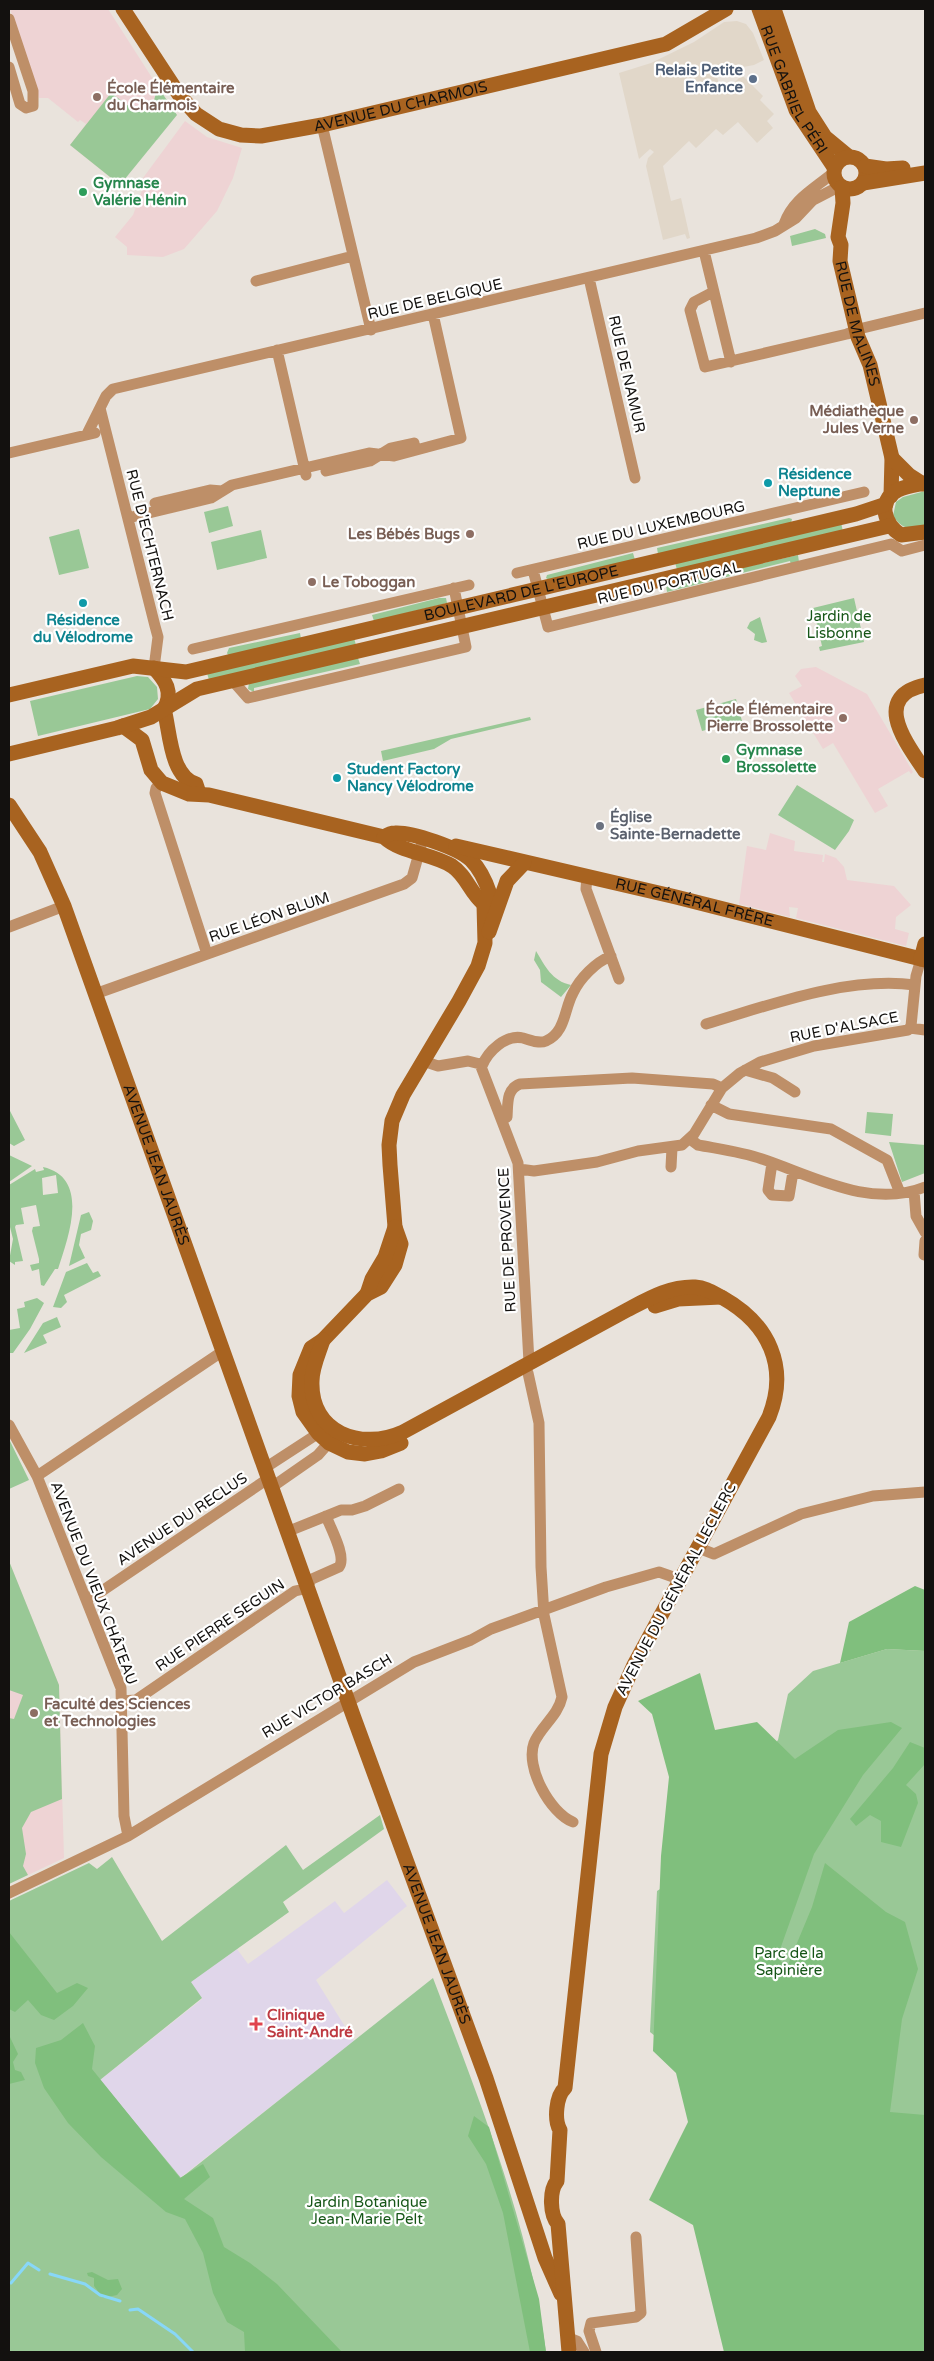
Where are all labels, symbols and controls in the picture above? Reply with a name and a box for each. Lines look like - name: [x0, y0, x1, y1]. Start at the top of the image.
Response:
- street label: RUE GABRIEL PÉRI: [757, 23, 832, 157]
- place label: Relais Petite Enfance: [655, 61, 744, 96]
- marker: Relais Petite Enfance: [747, 73, 759, 85]
- street label: AVENUE DU CHARMOIS: [312, 77, 489, 135]
- place label: École Élémentaire du Charmois: [107, 78, 235, 114]
- marker: École Élémentaire du Charmois: [91, 91, 103, 103]
- place label: Gymnase Valérie Hénin: [93, 174, 187, 209]
- marker: Gymnase Valérie Hénin: [77, 186, 89, 198]
- street label: RUE DE MALINES: [831, 259, 884, 388]
- street label: RUE DE BELGIQUE: [366, 275, 504, 323]
- street label: RUE DE NAMUR: [605, 313, 649, 435]
- place label: Médiathèque Jules Verne: [809, 402, 905, 437]
- marker: Médiathèque Jules Verne: [908, 414, 920, 426]
- place label: Résidence Neptune: [778, 465, 852, 501]
- street label: RUE D'ECHTERNACH: [122, 467, 178, 623]
- marker: Résidence Neptune: [762, 477, 774, 489]
- street label: RUE DU LUXEMBOURG: [575, 497, 747, 553]
- place label: Les Bébés Bugs: [348, 525, 460, 544]
- marker: Les Bébés Bugs: [464, 528, 476, 540]
- street label: RUE DU PORTUGAL: [596, 558, 743, 608]
- street label: BOULEVARD DE L'EUROPE: [422, 561, 620, 625]
- place label: Le Toboggan: [322, 573, 415, 592]
- marker: Le Toboggan: [306, 576, 318, 588]
- marker: Résidence du Vélodrome: [77, 597, 89, 609]
- park label: Jardin de Lisbonne: [806, 607, 872, 642]
- place label: Résidence du Vélodrome: [33, 611, 133, 646]
- place label: École Élémentaire Pierre Brossolette: [706, 699, 833, 735]
- marker: École Élémentaire Pierre Brossolette: [837, 712, 849, 724]
- place label: Gymnase Brossolette: [736, 741, 817, 776]
- marker: Gymnase Brossolette: [720, 753, 732, 765]
- place label: Student Factory Nancy Vélodrome: [347, 760, 474, 796]
- marker: Student Factory Nancy Vélodrome: [331, 772, 343, 784]
- place label: Église Sainte-Bernadette: [610, 807, 741, 843]
- marker: Église Sainte-Bernadette: [594, 820, 606, 832]
- street label: RUE GÉNÉRAL FRÈRE: [614, 874, 775, 930]
- street label: RUE LÉON BLUM: [206, 888, 332, 946]
- street label: RUE D'ALSACE: [788, 1008, 900, 1046]
- street label: AVENUE JEAN JAURÈS: [119, 1082, 193, 1248]
- street label: RUE DE PROVENCE: [494, 1167, 520, 1313]
- street label: AVENUE DU RECLUS: [113, 1469, 251, 1569]
- street label: AVENUE DU VIEUX CHÂTEAU: [47, 1479, 141, 1687]
- street label: AVENUE DU GÉNÉRAL LECLERC: [612, 1479, 740, 1699]
- street label: RUE PIERRE SEGUIN: [152, 1575, 288, 1675]
- street label: RUE VICTOR BASCH: [259, 1650, 395, 1742]
- place label: Faculté des Sciences et Technologies: [44, 1695, 191, 1731]
- marker: Faculté des Sciences et Technologies: [28, 1707, 40, 1719]
- street label: AVENUE JEAN JAURÈS: [399, 1861, 474, 2027]
- park label: Parc de la Sapinière: [754, 1944, 824, 1979]
- place label: Clinique Saint-André: [267, 2006, 353, 2041]
- marker: Clinique Saint-André: [249, 2017, 263, 2031]
- park label: Jardin Botanique Jean-Marie Pelt: [307, 2193, 427, 2228]

